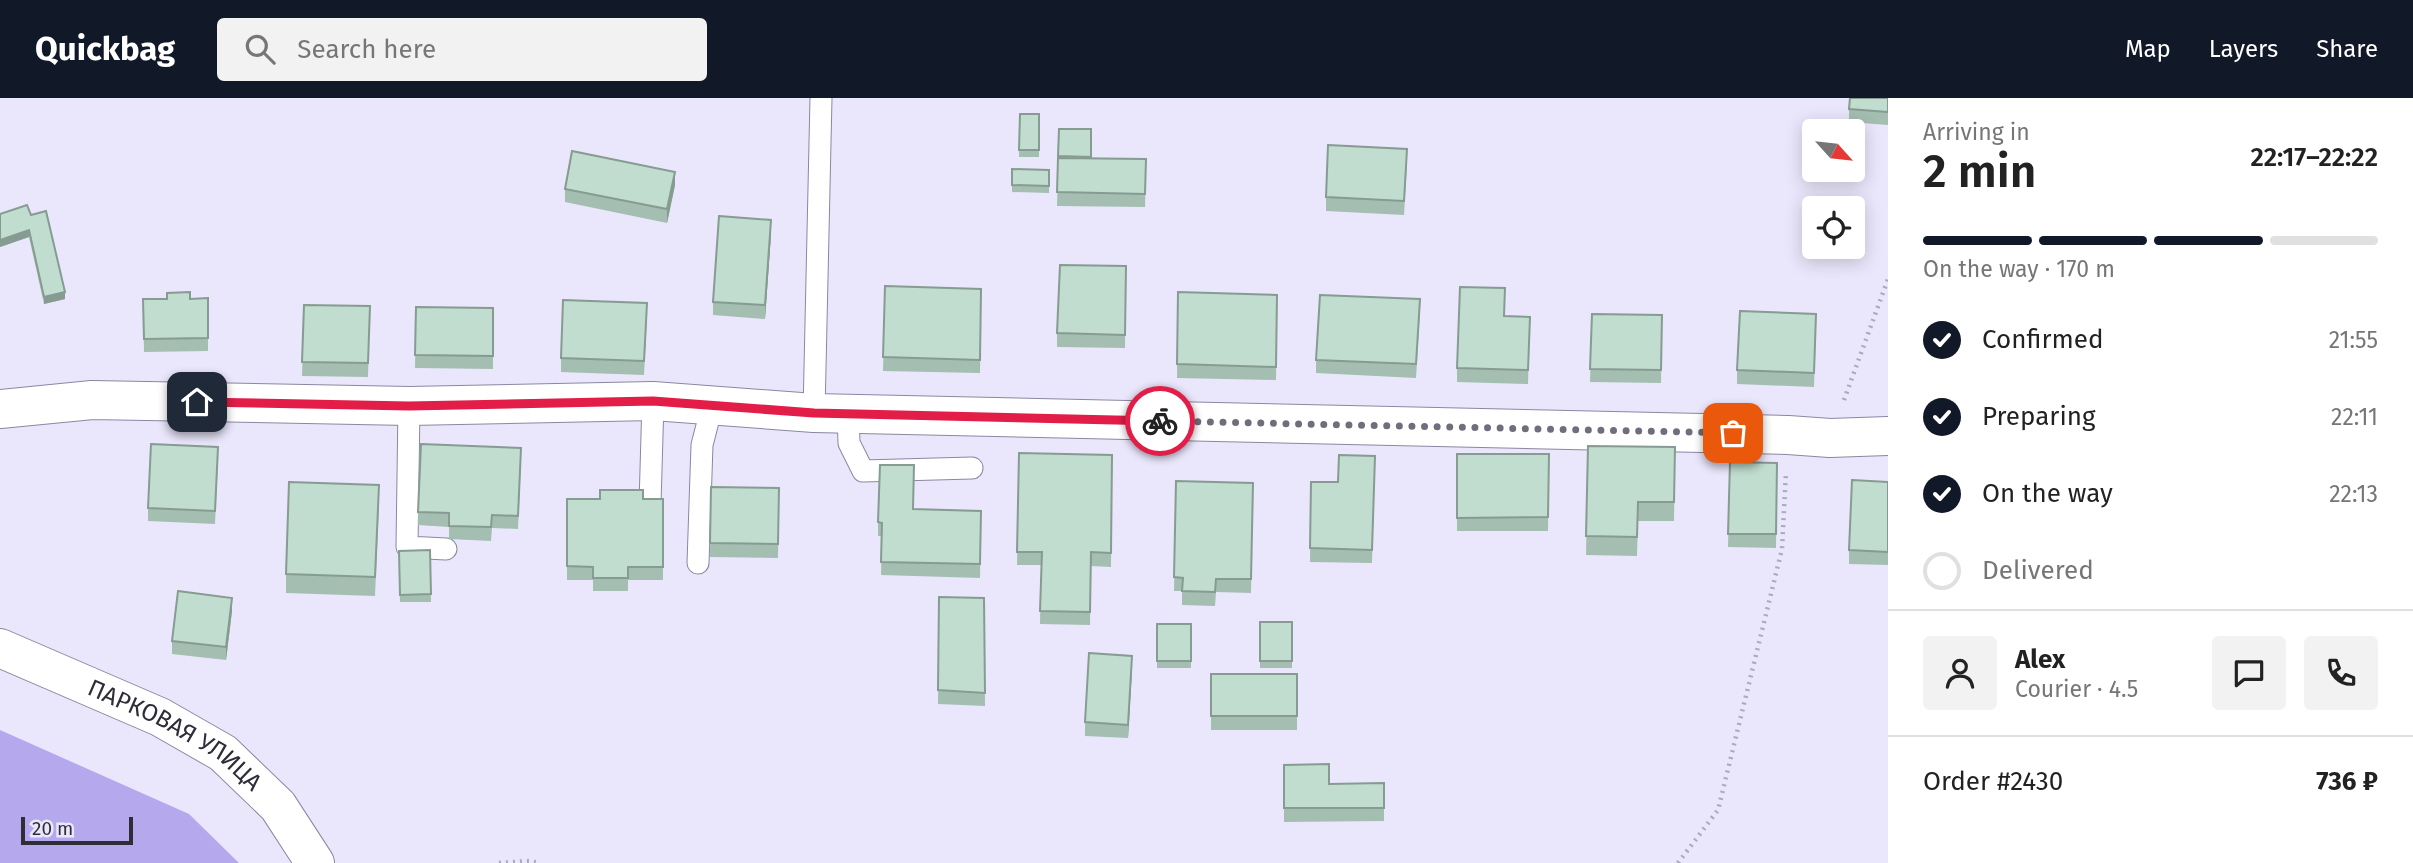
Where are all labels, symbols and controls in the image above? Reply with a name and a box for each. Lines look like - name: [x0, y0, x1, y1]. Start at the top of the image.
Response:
- search box: [217, 18, 707, 81]
- text: Quickbag: [35, 29, 175, 69]
- icon: search: [241, 30, 279, 68]
- text: Search here: [297, 34, 436, 65]
- text: Map: [2125, 35, 2171, 63]
- text: Layers: [2209, 35, 2278, 63]
- text: Share: [2316, 35, 2378, 63]
- text: Arriving in: [1923, 118, 2030, 146]
- north arrow: [1802, 119, 1866, 182]
- map controls: [1802, 119, 1865, 259]
- text: 22:17–22:22: [2250, 142, 2378, 173]
- text: 2 min: [1923, 144, 2036, 199]
- button: locate: [1802, 196, 1865, 259]
- text: On the way · 170 m: [1923, 255, 2115, 283]
- icon: check: [1923, 321, 1961, 359]
- text: Confirmed: [1982, 324, 2103, 355]
- text: 21:55: [2329, 326, 2378, 354]
- pin: [167, 372, 227, 432]
- icon: home: [178, 383, 216, 421]
- courier: [1125, 386, 1195, 456]
- icon: check: [1923, 398, 1961, 436]
- text: Preparing: [1982, 401, 2095, 432]
- icon: bike: [1141, 402, 1179, 440]
- pin: [1703, 403, 1763, 463]
- text: 22:11: [2331, 403, 2378, 431]
- icon: bag: [1714, 414, 1752, 452]
- icon: check: [1923, 475, 1961, 513]
- text: On the way: [1982, 478, 2113, 509]
- text: 22:13: [2329, 480, 2378, 508]
- text: Delivered: [1982, 555, 2094, 586]
- button: person: [1923, 636, 1997, 710]
- button: chat: [2212, 636, 2286, 710]
- button: phone: [2304, 636, 2378, 710]
- text: Alex: [2015, 644, 2065, 675]
- street label: ПАРКОВАЯ УЛИЦА: [84, 674, 268, 797]
- text: Courier · 4.5: [2015, 675, 2138, 703]
- text: Order #2430: [1923, 766, 2063, 797]
- text: 736 ₽: [2316, 766, 2378, 797]
- scale bar: [21, 814, 133, 846]
- text: 20 m: [32, 817, 73, 840]

